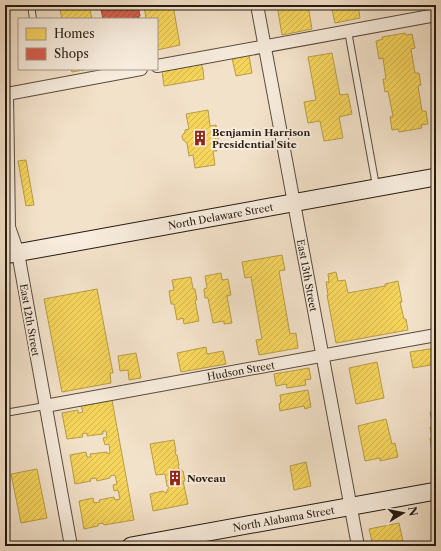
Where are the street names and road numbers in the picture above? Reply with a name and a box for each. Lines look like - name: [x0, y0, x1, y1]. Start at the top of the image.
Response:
- street label: North Delaware Street: [167, 201, 275, 232]
- street label: East 13th Street: [294, 238, 320, 313]
- street label: East 12th Street: [17, 283, 42, 358]
- street label: Hudson Street: [206, 358, 276, 383]
- street label: North Alabama Street: [232, 503, 336, 535]

